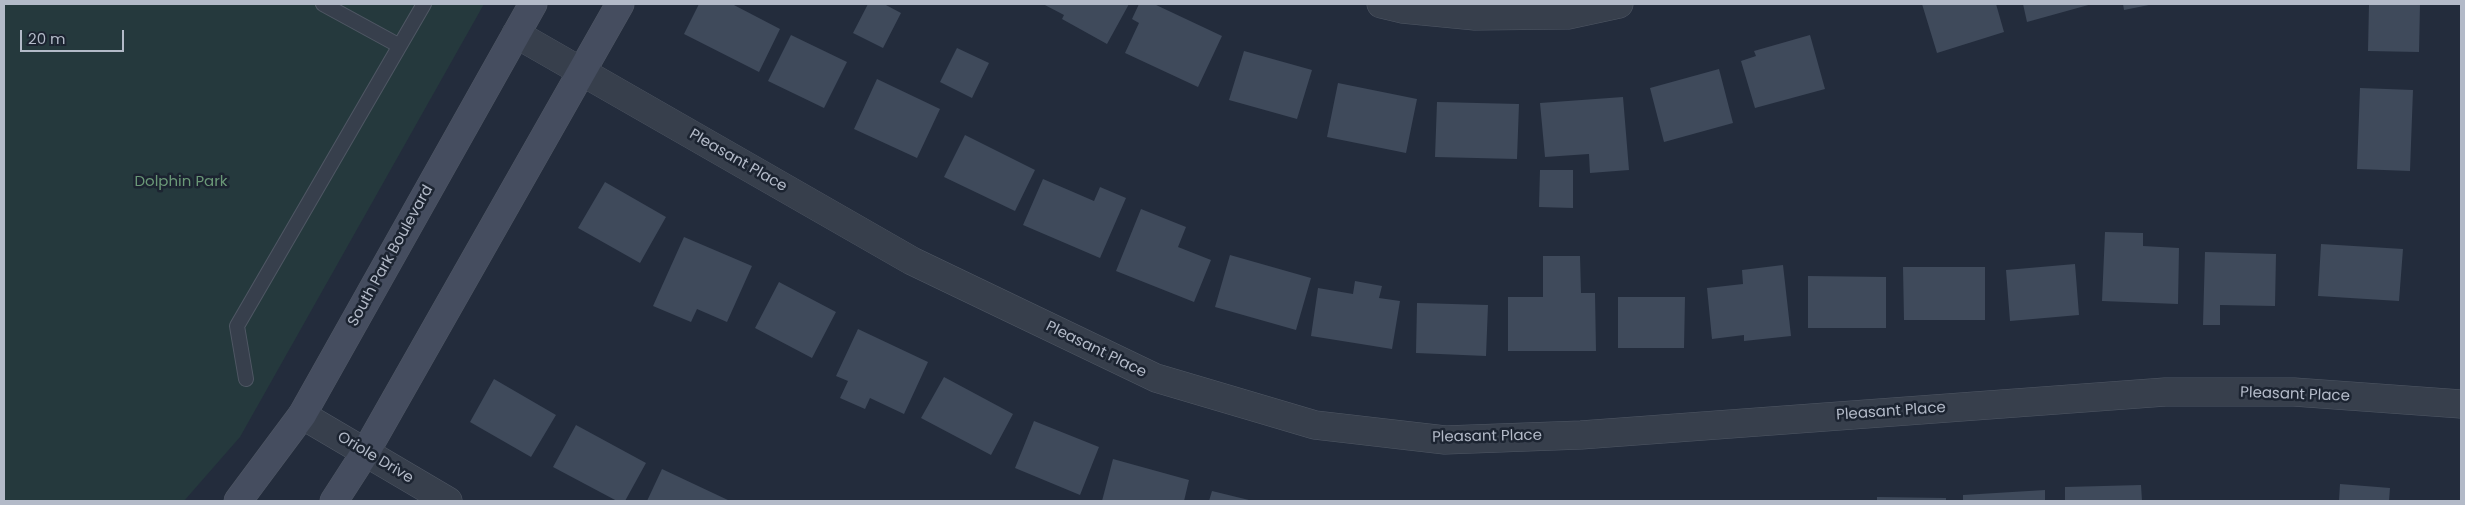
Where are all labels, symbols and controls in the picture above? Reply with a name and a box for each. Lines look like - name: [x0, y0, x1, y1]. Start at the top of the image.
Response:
- scale bar: [22, 20, 126, 52]
- text: 20 m: [28, 28, 66, 49]
- street label: Pleasant Place: [686, 126, 790, 196]
- park label: Dolphin Park: [134, 173, 228, 191]
- street label: South Park Boulevard: [345, 182, 437, 330]
- street label: Pleasant Place: [1043, 318, 1149, 382]
- street label: Pleasant Place: [2240, 384, 2350, 406]
- street label: Pleasant Place: [1836, 399, 1946, 425]
- street label: Pleasant Place: [1432, 427, 1542, 447]
- street label: Oriole Drive: [334, 428, 416, 488]

